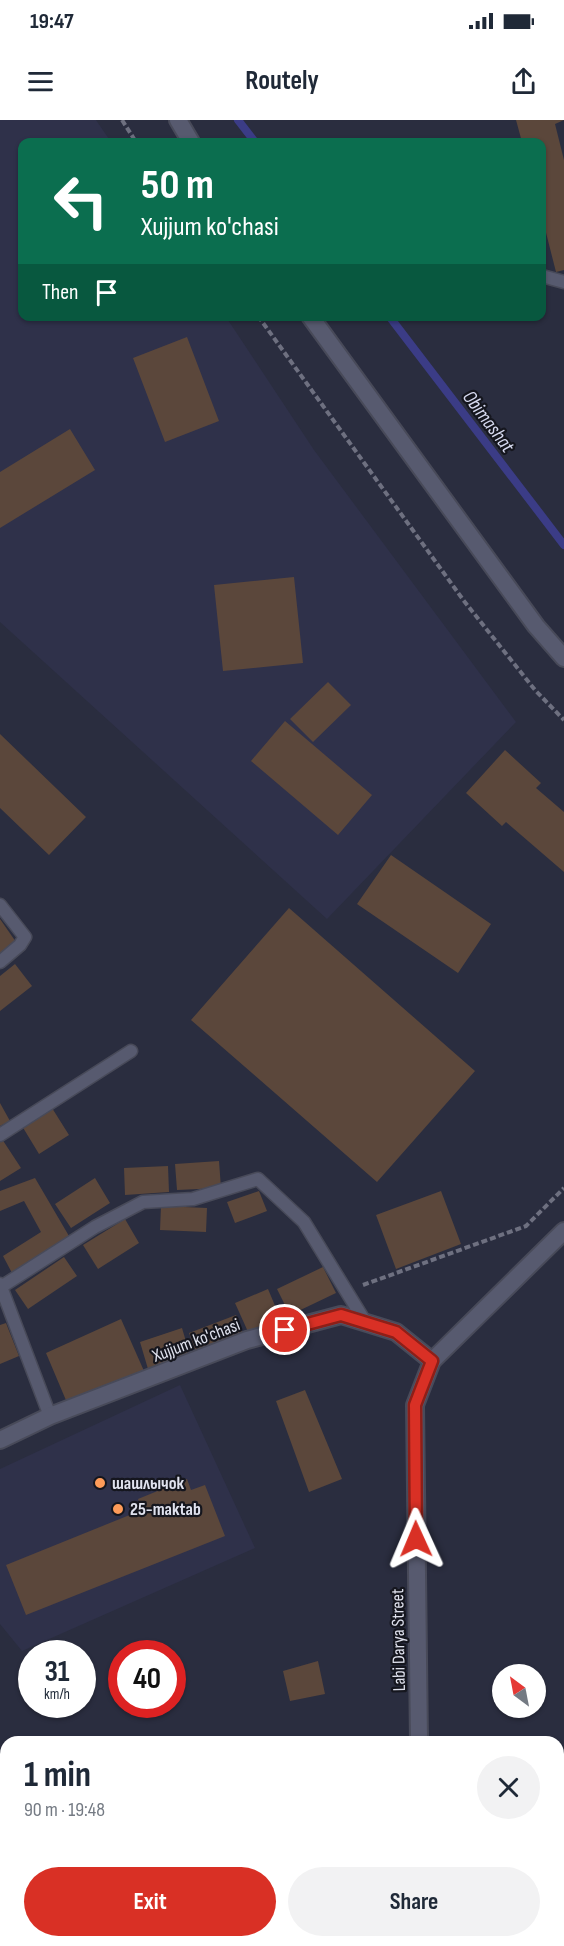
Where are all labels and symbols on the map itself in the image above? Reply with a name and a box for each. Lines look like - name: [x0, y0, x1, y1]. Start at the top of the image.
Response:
- water label: Obimashat: [457, 386, 520, 458]
- pin: [259, 1304, 310, 1355]
- street label: Xujjum ko'chasi: [149, 1314, 243, 1367]
- place label: шашлычок: [112, 1473, 185, 1494]
- marker: шашлычок: [93, 1476, 107, 1490]
- place label: 25-maktab: [130, 1499, 201, 1520]
- marker: 25-maktab: [111, 1502, 125, 1516]
- position arrow: [384, 1507, 448, 1571]
- street label: Labi Darya Street: [387, 1588, 410, 1692]
- speed limit sign: 40: [108, 1640, 186, 1718]
- north arrow: [492, 1664, 546, 1718]

